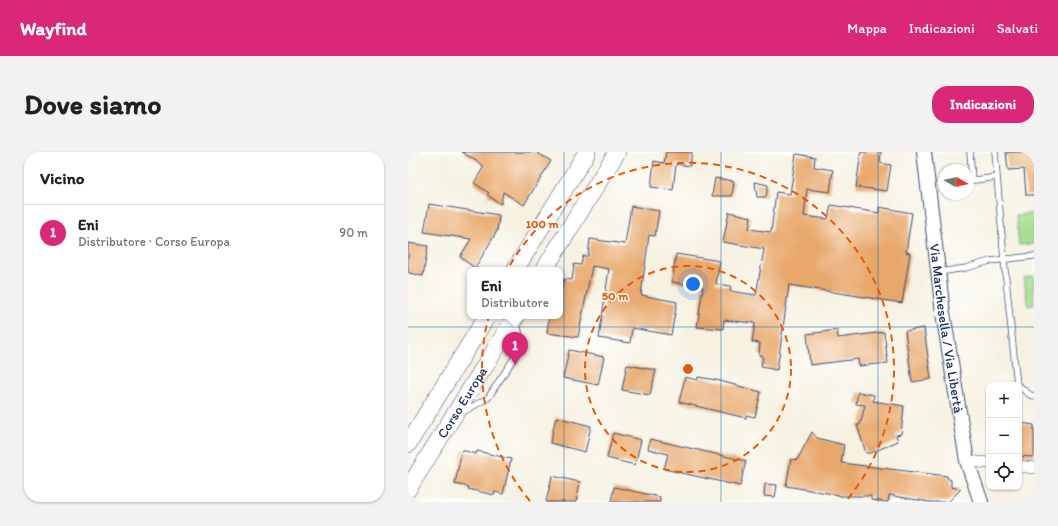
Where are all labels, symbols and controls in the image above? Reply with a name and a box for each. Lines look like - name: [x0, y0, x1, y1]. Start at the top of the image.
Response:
- text: Wayfind: [20, 17, 87, 40]
- text: Mappa: [847, 20, 887, 37]
- text: Indicazioni: [909, 20, 975, 37]
- text: Salvati: [997, 20, 1038, 37]
- button: Indicazioni: [932, 86, 1034, 123]
- text: Dove siamo: [24, 87, 161, 121]
- north arrow: [938, 164, 974, 200]
- text: Vicino: [40, 168, 84, 188]
- text: Eni: [78, 216, 99, 234]
- text: 100 m: [525, 217, 559, 231]
- text: 1: [50, 225, 56, 240]
- text: 90 m: [339, 225, 368, 240]
- text: Distributore · Corso Europa: [78, 234, 230, 249]
- street label: Via Marchesella / Via Libertà: [926, 243, 968, 415]
- popup: [467, 267, 563, 319]
- your location: [683, 274, 703, 294]
- text: Eni: [481, 277, 502, 295]
- text: 50 m: [602, 289, 629, 303]
- text: Distributore: [481, 295, 549, 310]
- pin: 1: [502, 332, 528, 365]
- centre of rings: [681, 362, 695, 376]
- street label: Corso Europa: [433, 364, 491, 441]
- map controls: [986, 382, 1022, 490]
- button: +: [986, 382, 1022, 418]
- button: −: [986, 418, 1022, 454]
- button: locate: [986, 454, 1022, 490]

